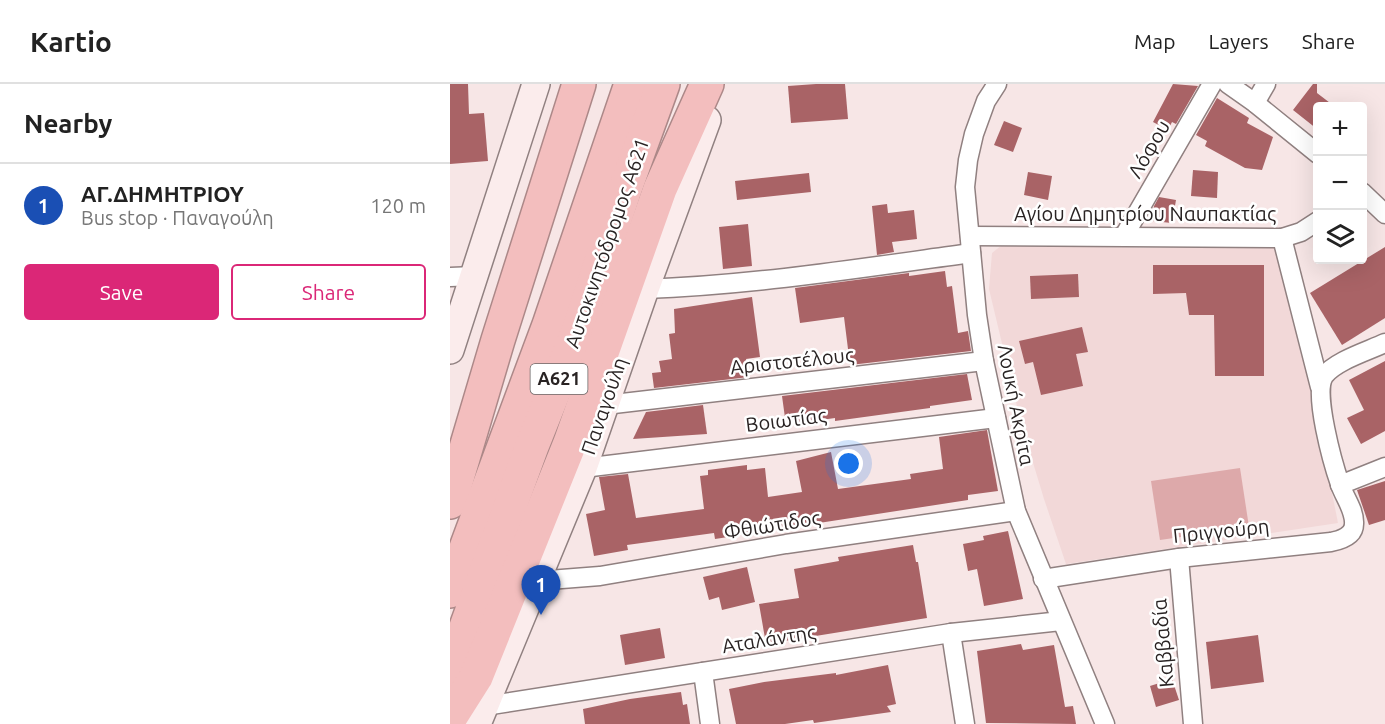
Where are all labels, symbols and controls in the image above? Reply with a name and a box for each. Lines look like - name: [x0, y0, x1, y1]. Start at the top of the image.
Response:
- text: Kartio: [30, 26, 112, 57]
- text: Map: [1134, 29, 1175, 53]
- text: Layers: [1208, 29, 1269, 53]
- text: Share: [1302, 29, 1355, 53]
- map controls: [1313, 102, 1367, 264]
- button: +: [1313, 102, 1367, 156]
- text: Nearby: [24, 109, 112, 138]
- street label: Λόφου: [1123, 116, 1174, 182]
- street label: Αυτοκινητόδρομος Α621: [560, 135, 653, 351]
- button: −: [1313, 156, 1367, 210]
- text: ΑΓ.ΔΗΜΗΤΡΙΟΥ: [81, 181, 244, 206]
- text: 1: [38, 194, 49, 217]
- text: 120 m: [370, 194, 426, 217]
- street label: Αγίου Δημητρίου Ναυπακτίας: [1014, 202, 1276, 225]
- text: Bus stop · Παναγούλη: [81, 206, 274, 229]
- button: layers: [1313, 210, 1367, 264]
- button: Save: [24, 264, 219, 320]
- button: Share: [231, 264, 426, 320]
- street label: Λουκή Ακρίτα: [993, 342, 1040, 467]
- street label: Αριστοτέλους: [729, 343, 855, 378]
- street label: Παναγούλη: [576, 354, 631, 458]
- road number: Α621: [530, 364, 588, 394]
- street label: Βοιωτίας: [744, 403, 828, 436]
- your location: [834, 449, 863, 478]
- street label: Φθιώτιδος: [722, 506, 822, 543]
- street label: Πριγγούρη: [1172, 514, 1270, 547]
- pin: 1: [522, 566, 560, 615]
- street label: Καββαδία: [1147, 598, 1178, 688]
- street label: Αταλάντης: [720, 620, 817, 657]

